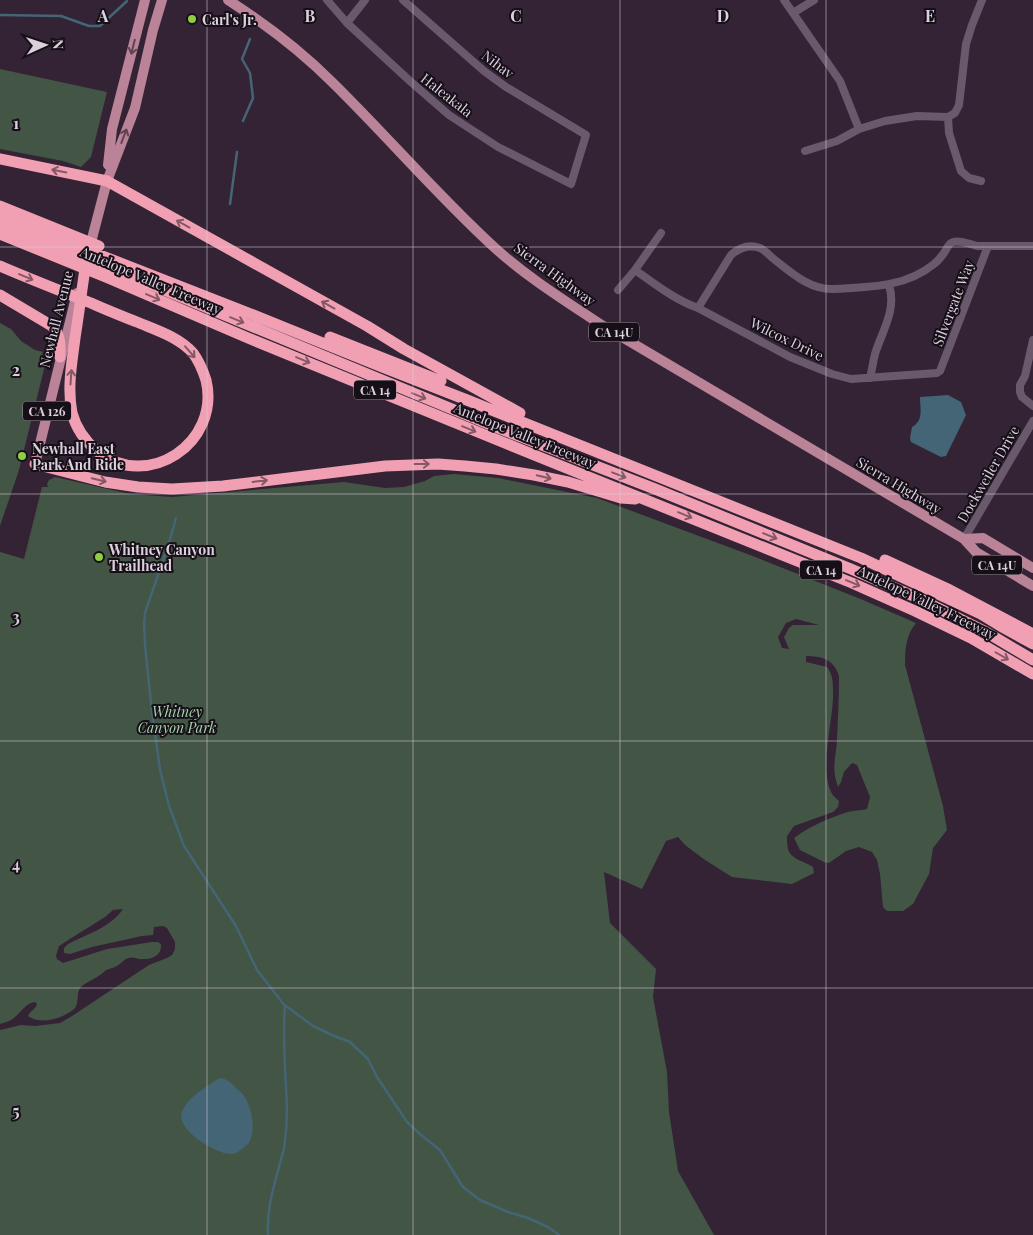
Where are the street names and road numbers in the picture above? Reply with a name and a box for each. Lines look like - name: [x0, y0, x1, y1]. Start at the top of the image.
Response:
- street label: Nihav: [478, 46, 518, 82]
- street label: Haleakala: [417, 69, 477, 121]
- street label: Sierra Highway: [510, 238, 600, 310]
- street label: Antelope Valley Freeway: [77, 241, 224, 318]
- street label: Silvergate Way: [928, 257, 978, 349]
- street label: Newhall Avenue: [35, 268, 77, 370]
- street label: Wilcox Drive: [746, 313, 827, 365]
- road number: CA 14U: [589, 322, 639, 342]
- road number: CA 14: [354, 380, 396, 400]
- street label: Antelope Valley Freeway: [450, 397, 599, 472]
- road number: CA 126: [23, 402, 71, 421]
- street label: Dockweiler Drive: [953, 422, 1023, 526]
- street label: Sierra Highway: [853, 452, 945, 518]
- road number: CA 14U: [972, 556, 1022, 574]
- road number: CA 14: [800, 560, 842, 580]
- street label: Antelope Valley Freeway: [854, 560, 999, 644]

